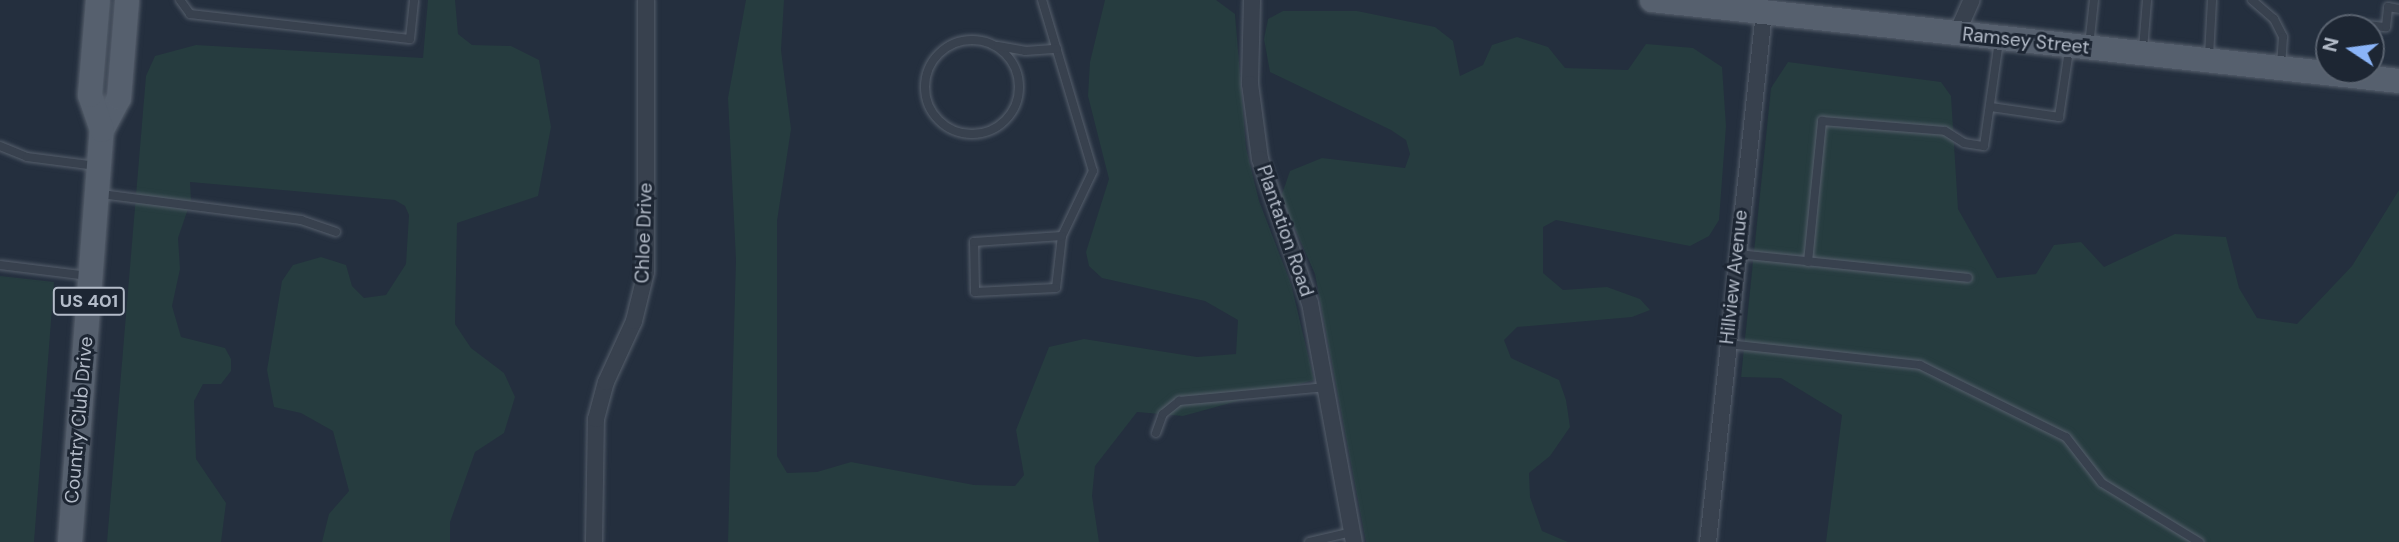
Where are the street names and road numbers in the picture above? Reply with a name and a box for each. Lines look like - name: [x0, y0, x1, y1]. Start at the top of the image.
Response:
- street label: Ramsey Street: [1961, 23, 2091, 59]
- street label: Plantation Road: [1252, 162, 1318, 300]
- street label: Chloe Drive: [631, 182, 657, 284]
- street label: Hillview Avenue: [1716, 209, 1752, 345]
- road number: US 401: [52, 286, 126, 316]
- street label: Country Club Drive: [60, 336, 98, 504]

